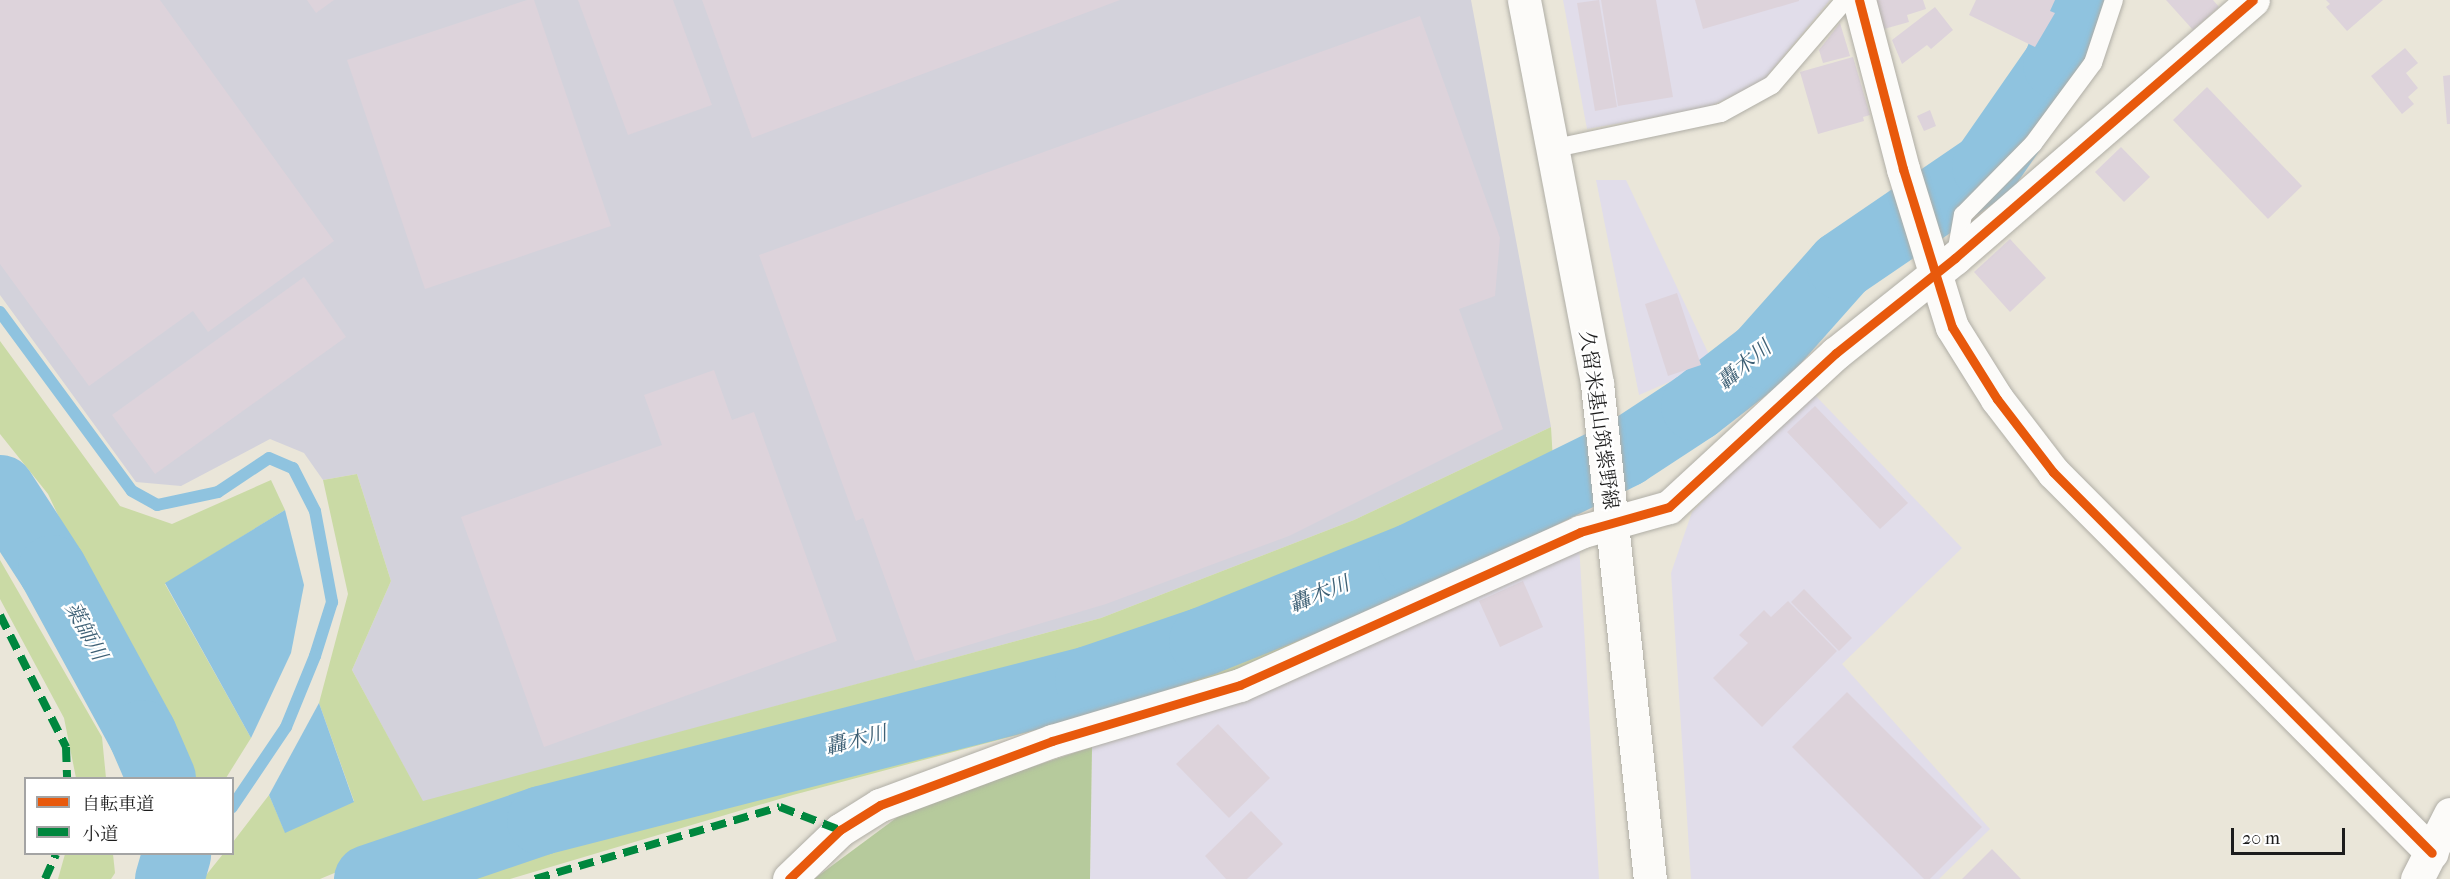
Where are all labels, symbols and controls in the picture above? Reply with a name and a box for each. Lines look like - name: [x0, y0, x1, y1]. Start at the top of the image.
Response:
- street label: 久留米基山筑紫野線: [1575, 329, 1623, 511]
- water label: 轟木川: [1712, 335, 1776, 395]
- water label: 轟木川: [1285, 571, 1353, 617]
- water label: 薬師川: [60, 597, 112, 665]
- water label: 轟木川: [822, 720, 890, 760]
- legend: [24, 777, 234, 855]
- text: 自転車道: [82, 794, 154, 815]
- scale bar: [2234, 816, 2348, 854]
- text: 小道: [82, 824, 118, 845]
- text: 20 m: [2242, 828, 2280, 849]

